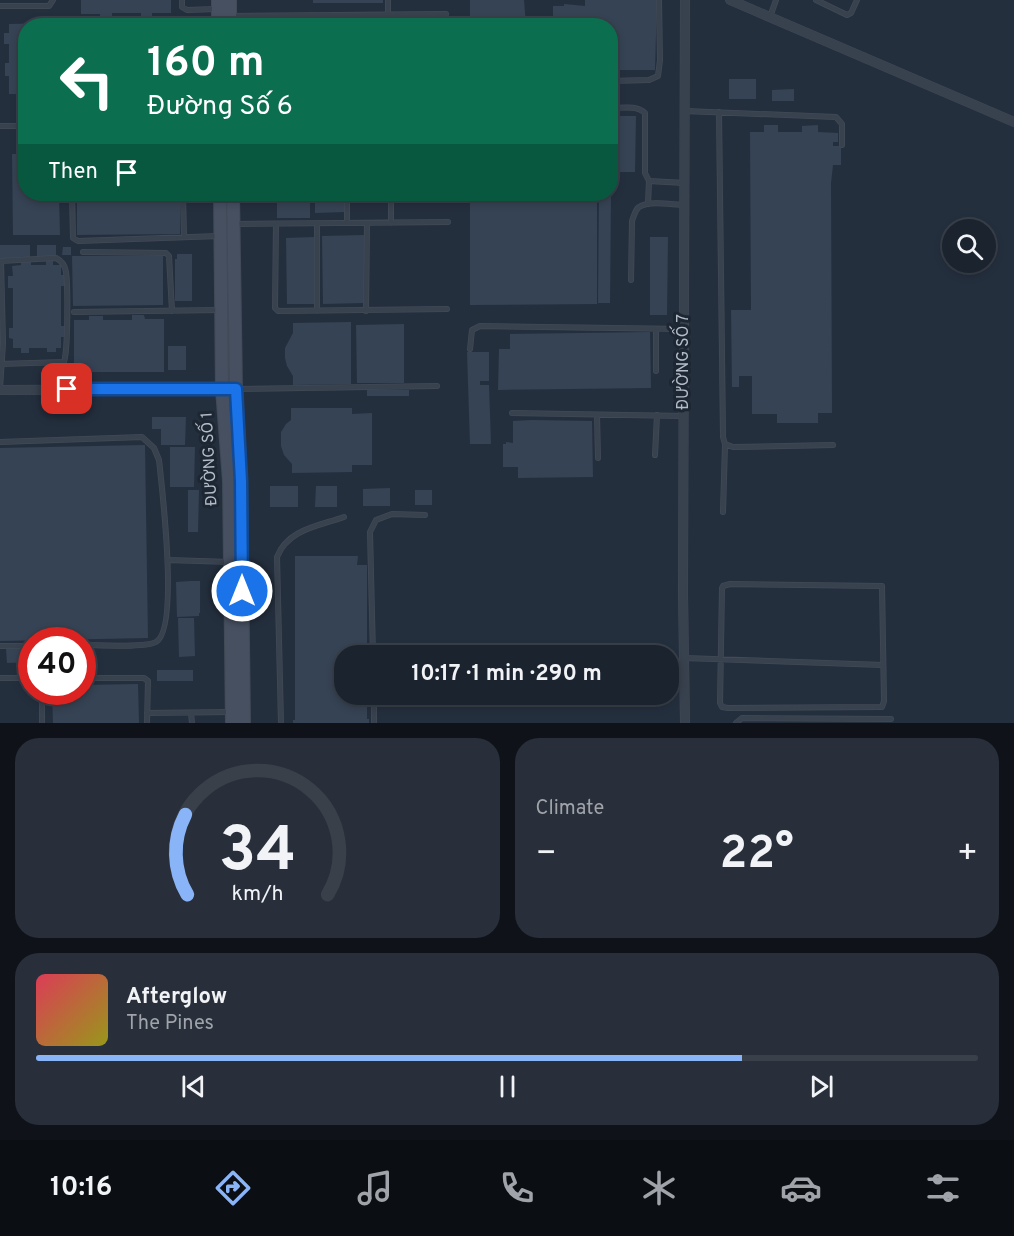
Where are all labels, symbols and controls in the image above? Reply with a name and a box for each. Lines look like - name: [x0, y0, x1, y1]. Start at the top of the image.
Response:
- text: 160 m: [147, 38, 265, 91]
- icon: left: [48, 42, 126, 120]
- text: Đường Số 6: [147, 90, 293, 124]
- icon: arrive: [110, 156, 143, 189]
- text: Then: [48, 159, 98, 186]
- map controls: [942, 219, 996, 273]
- button: search: [942, 219, 996, 273]
- street label: ĐƯỜNG SỐ 7: [669, 314, 694, 410]
- pin: [41, 363, 92, 414]
- icon: arrive: [50, 372, 83, 405]
- street label: ĐƯỜNG SỐ 1: [193, 412, 222, 507]
- position arrow: [210, 559, 274, 623]
- speed limit sign: 40: [18, 627, 96, 705]
- text: 10:17 · 1 min · 290 m: [411, 661, 602, 688]
- text: Climate: [536, 796, 604, 822]
- text: 34: [218, 814, 296, 893]
- text: 22°: [720, 827, 794, 884]
- text: −: [536, 834, 557, 876]
- text: +: [957, 834, 978, 876]
- text: km/h: [231, 881, 283, 908]
- text: Afterglow: [126, 984, 227, 1011]
- text: The Pines: [126, 1011, 214, 1037]
- icon: previous: [177, 1070, 210, 1103]
- icon: pause: [491, 1070, 524, 1103]
- icon: next: [805, 1070, 838, 1103]
- icon: directions: [212, 1167, 254, 1209]
- icon: music: [354, 1167, 396, 1209]
- icon: phone: [496, 1167, 538, 1209]
- icon: climate: [638, 1167, 680, 1209]
- icon: car: [780, 1167, 822, 1209]
- icon: filters: [922, 1167, 964, 1209]
- text: 10:16: [50, 1171, 112, 1205]

